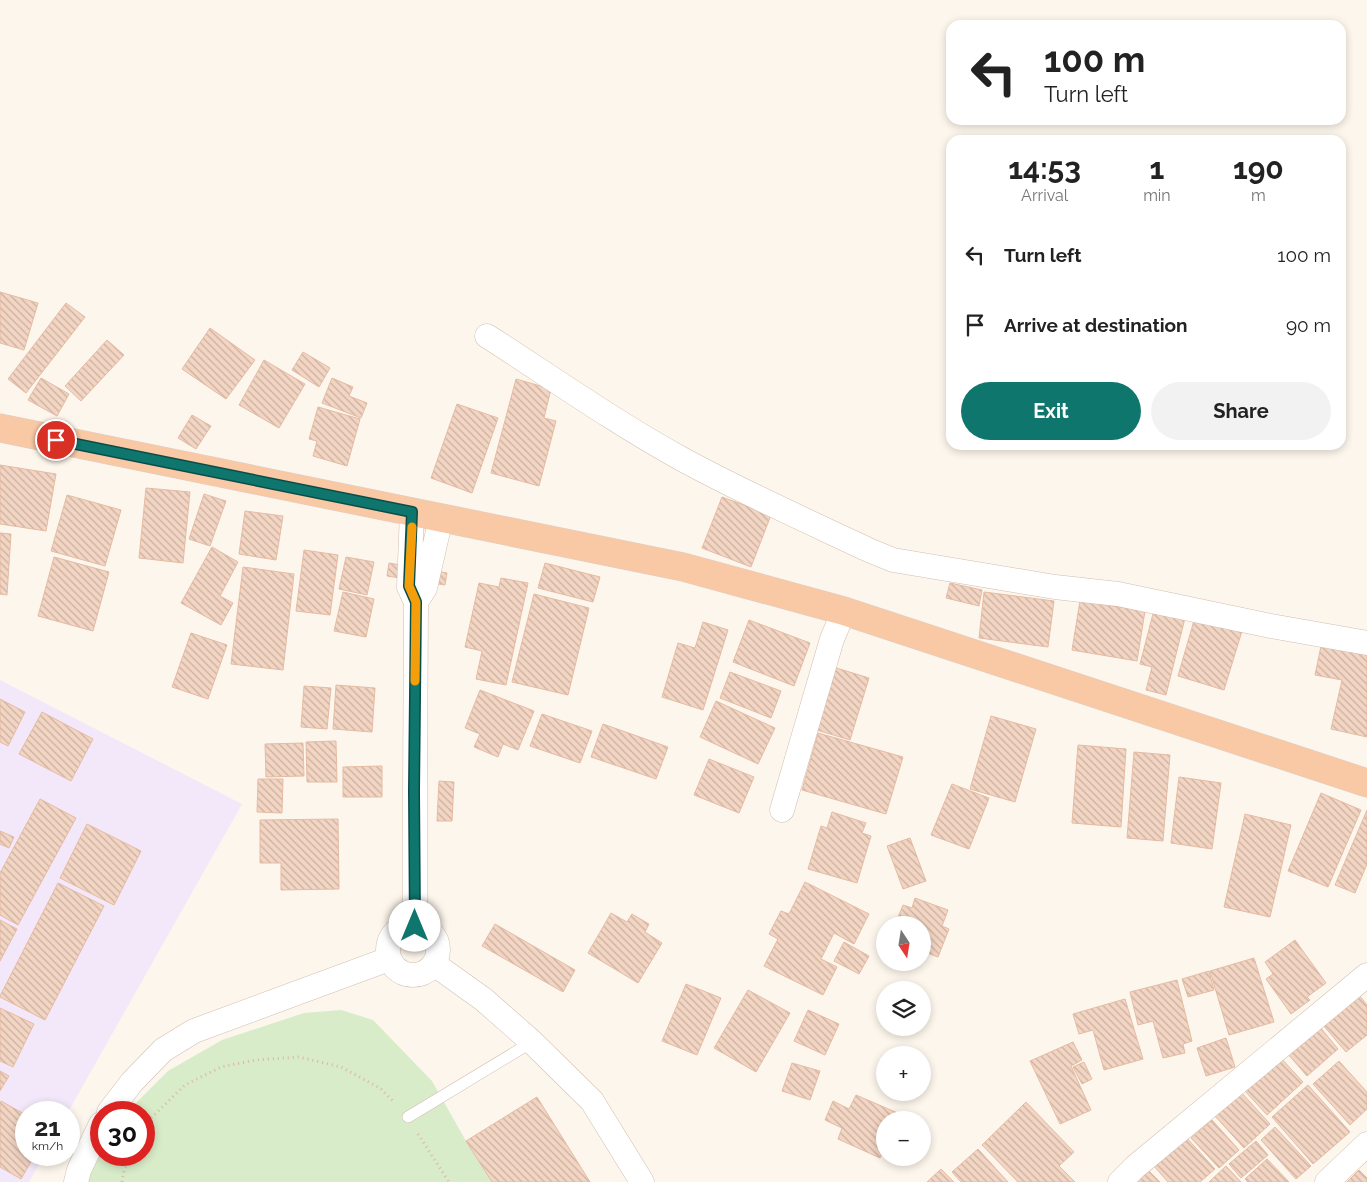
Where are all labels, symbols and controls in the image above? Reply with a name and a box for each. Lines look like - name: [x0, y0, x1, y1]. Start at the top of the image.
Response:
- text: 100 m: [1044, 39, 1145, 80]
- icon: left: [961, 40, 1026, 105]
- text: Turn left: [1044, 81, 1128, 107]
- text: 14:53: [1008, 151, 1081, 186]
- text: 1: [1149, 151, 1164, 186]
- text: 190: [1233, 151, 1284, 186]
- text: Arrival: [1021, 186, 1068, 205]
- text: min: [1143, 186, 1171, 205]
- text: m: [1251, 186, 1266, 205]
- icon: left: [961, 241, 989, 269]
- text: Turn left: [1004, 244, 1081, 266]
- text: 100 m: [1277, 244, 1331, 266]
- icon: arrive: [961, 311, 989, 339]
- text: Arrive at destination: [1004, 314, 1188, 336]
- text: 90 m: [1286, 314, 1331, 336]
- button: Exit: [961, 382, 1141, 440]
- button: Share: [1151, 382, 1331, 440]
- pin: [35, 419, 77, 461]
- icon: arrive: [42, 426, 70, 454]
- position arrow: [388, 899, 440, 951]
- north arrow: [876, 916, 931, 971]
- map controls: [876, 916, 931, 1166]
- button: layers: [876, 981, 931, 1036]
- button: +: [876, 1046, 931, 1101]
- speed limit sign: 30: [90, 1101, 155, 1166]
- button: −: [876, 1111, 931, 1166]
- text: 21: [34, 1112, 61, 1142]
- text: km/h: [32, 1139, 63, 1153]

